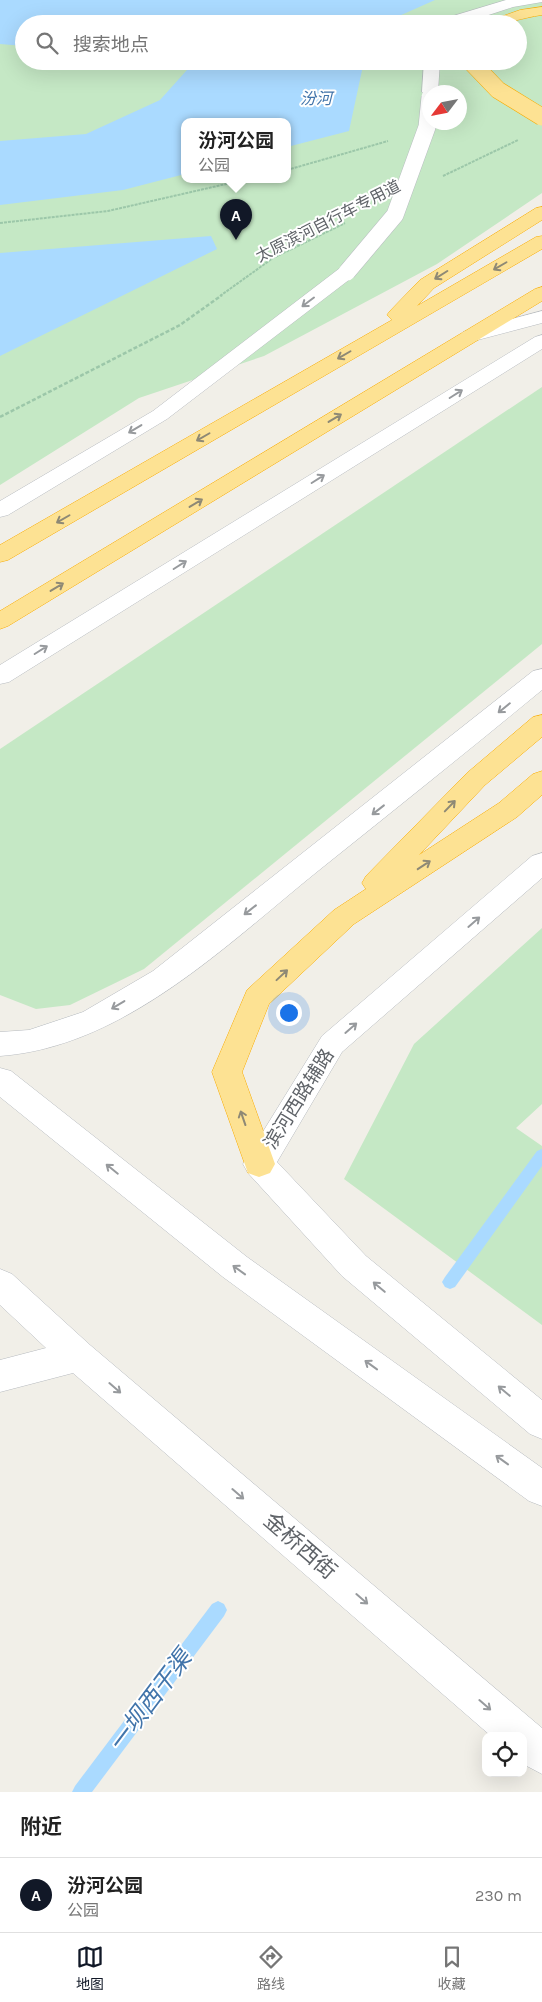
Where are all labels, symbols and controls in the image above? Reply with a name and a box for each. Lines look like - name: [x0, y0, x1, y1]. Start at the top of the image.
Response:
- search box: [15, 15, 527, 70]
- icon: search: [33, 29, 61, 57]
- text: 搜索地点: [73, 34, 149, 56]
- north arrow: [422, 85, 467, 130]
- water label: 汾河: [300, 89, 335, 108]
- popup: [181, 118, 291, 183]
- text: 汾河公园: [198, 130, 274, 152]
- text: 公园: [198, 156, 230, 175]
- street label: 太原滨河自行车专用道: [252, 176, 404, 266]
- pin: A: [220, 199, 252, 240]
- one-way arrow: [493, 261, 507, 271]
- one-way arrow: [434, 269, 448, 280]
- one-way arrow: [302, 296, 315, 307]
- one-way arrow: [337, 351, 351, 361]
- one-way arrow: [448, 388, 462, 398]
- one-way arrow: [327, 413, 341, 423]
- one-way arrow: [129, 425, 143, 435]
- one-way arrow: [196, 432, 211, 442]
- one-way arrow: [310, 474, 324, 484]
- one-way arrow: [188, 497, 202, 507]
- one-way arrow: [56, 514, 70, 524]
- one-way arrow: [172, 559, 186, 569]
- one-way arrow: [49, 581, 63, 591]
- one-way arrow: [34, 645, 48, 655]
- one-way arrow: [498, 703, 511, 714]
- one-way arrow: [444, 799, 456, 812]
- one-way arrow: [371, 804, 384, 815]
- one-way arrow: [416, 860, 430, 870]
- one-way arrow: [244, 905, 257, 916]
- one-way arrow: [468, 916, 481, 928]
- one-way arrow: [275, 969, 288, 981]
- your location: [276, 1000, 302, 1026]
- one-way arrow: [112, 1001, 126, 1011]
- one-way arrow: [344, 1023, 357, 1034]
- street label: 滨河西路辅路: [259, 1045, 339, 1153]
- one-way arrow: [238, 1111, 247, 1126]
- one-way arrow: [105, 1164, 118, 1175]
- one-way arrow: [232, 1265, 246, 1275]
- one-way arrow: [373, 1282, 386, 1293]
- one-way arrow: [364, 1360, 378, 1370]
- one-way arrow: [108, 1382, 121, 1393]
- one-way arrow: [498, 1385, 511, 1396]
- one-way arrow: [496, 1455, 510, 1466]
- one-way arrow: [232, 1488, 245, 1499]
- street label: 金桥西街: [258, 1507, 342, 1585]
- one-way arrow: [355, 1594, 368, 1605]
- water label: 一坝西干渠: [103, 1642, 199, 1757]
- one-way arrow: [479, 1699, 492, 1711]
- map controls: [482, 1732, 527, 1777]
- button: locate: [482, 1732, 527, 1777]
- text: 附近: [20, 1815, 62, 1839]
- text: 汾河公园: [67, 1875, 143, 1897]
- text: A: [31, 1886, 41, 1905]
- text: 230 m: [475, 1886, 522, 1905]
- text: 公园: [67, 1901, 99, 1920]
- tab: 地图: [76, 1943, 104, 1993]
- tab: 路线: [257, 1943, 285, 1993]
- tab: 收藏: [438, 1943, 466, 1993]

